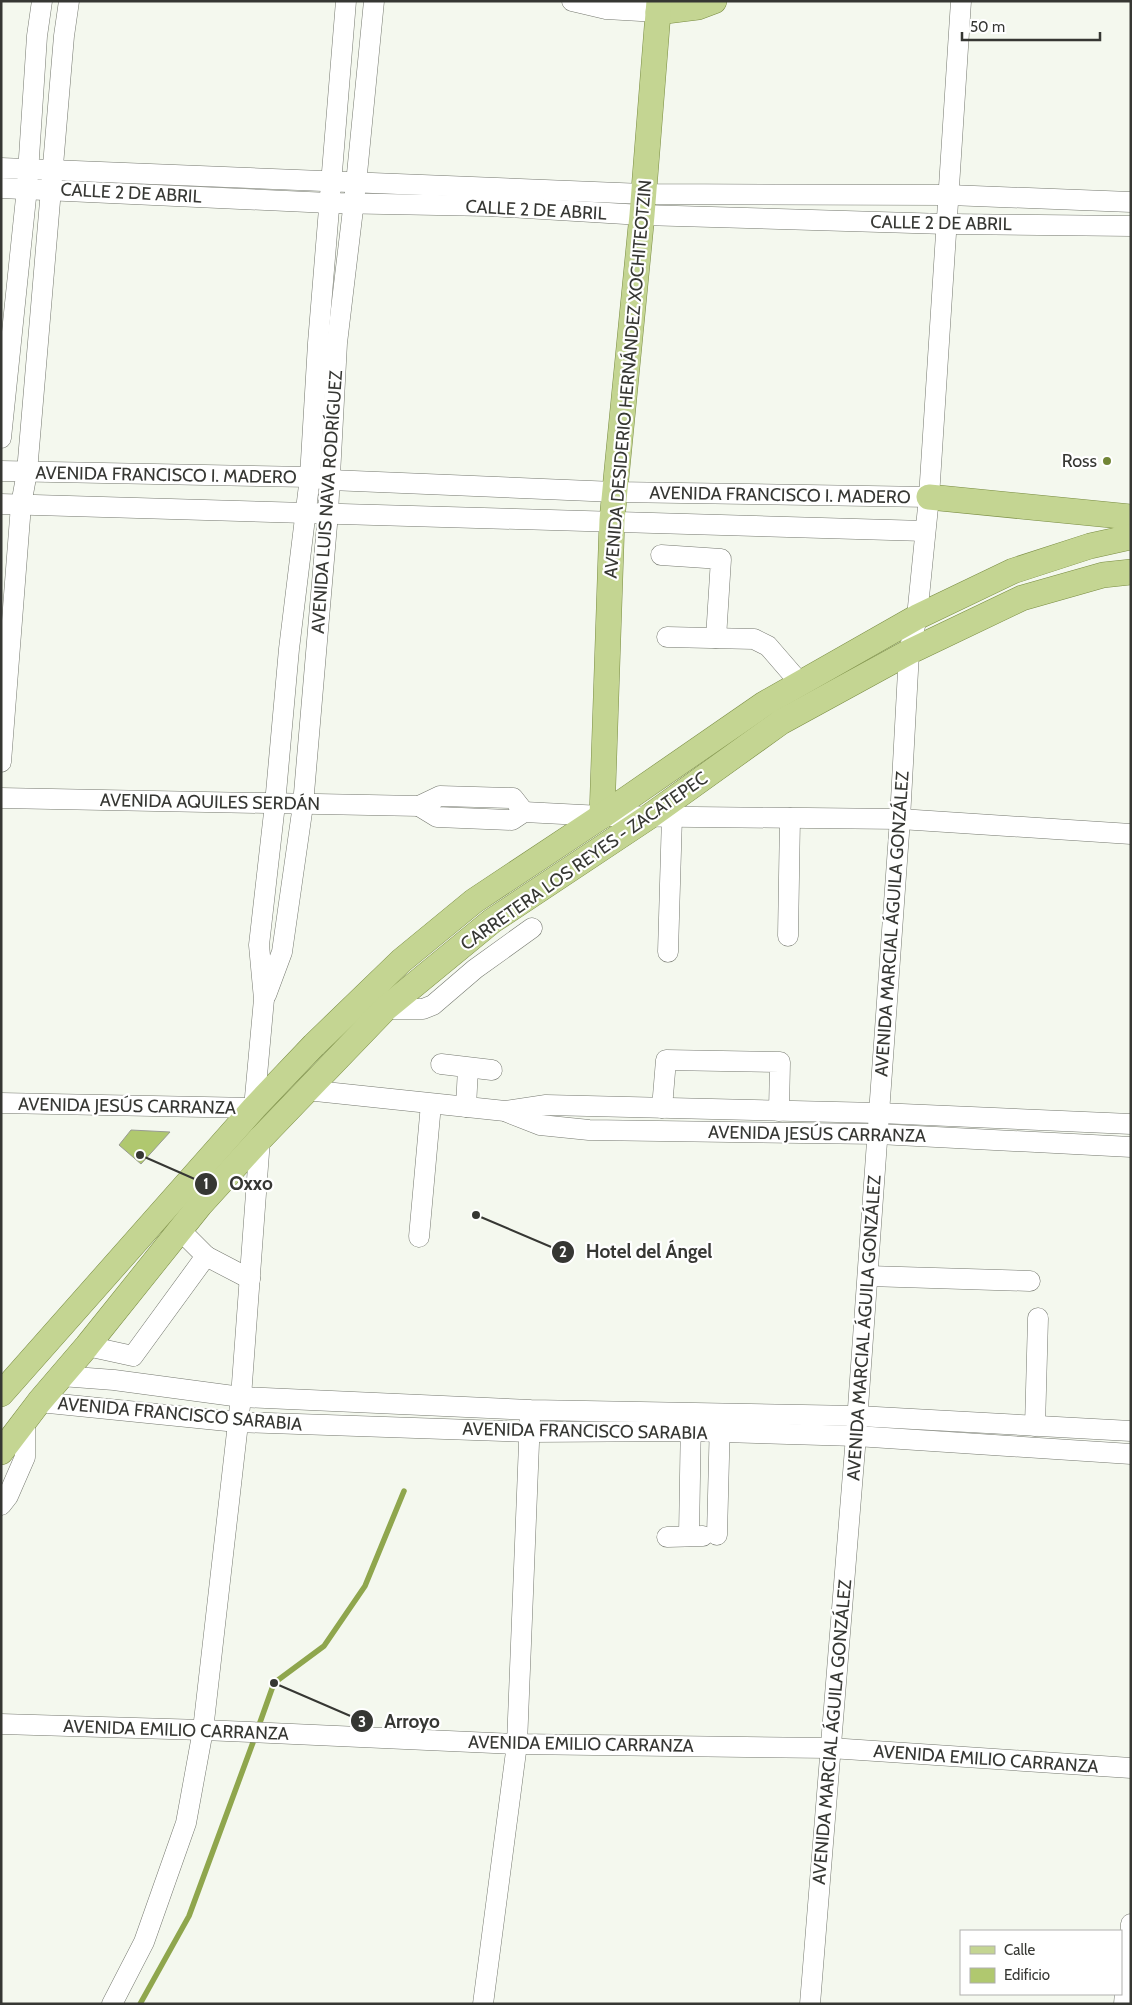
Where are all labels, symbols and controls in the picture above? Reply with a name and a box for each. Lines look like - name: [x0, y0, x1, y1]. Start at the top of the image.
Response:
- scale bar: [962, 10, 1100, 42]
- text: 50 m: [970, 18, 1005, 36]
- street label: CALLE 2 DE ABRIL: [60, 178, 202, 208]
- street label: AVENIDA DESIDERIO HERNÁNDEZ XOCHITEOTZIN: [600, 179, 656, 579]
- street label: CALLE 2 DE ABRIL: [465, 195, 607, 225]
- street label: CALLE 2 DE ABRIL: [870, 211, 1012, 235]
- street label: AVENIDA LUIS NAVA RODRÍGUEZ: [307, 370, 347, 634]
- place label: Ross: [1062, 450, 1097, 472]
- marker: Ross: [1101, 455, 1113, 467]
- street label: AVENIDA FRANCISCO I. MADERO: [35, 462, 297, 488]
- street label: AVENIDA FRANCISCO I. MADERO: [649, 482, 911, 508]
- street label: CARRETERA LOS REYES - ZACATEPEC: [456, 767, 712, 955]
- street label: AVENIDA MARCIAL ÁGUILA GONZÁLEZ: [870, 770, 914, 1077]
- street label: AVENIDA AQUILES SERDÁN: [100, 789, 320, 815]
- street label: AVENIDA JESÚS CARRANZA: [18, 1093, 236, 1119]
- street label: AVENIDA JESÚS CARRANZA: [708, 1121, 926, 1147]
- callout: Oxxo: [194, 1167, 282, 1201]
- text: Oxxo: [229, 1172, 273, 1195]
- street label: AVENIDA MARCIAL ÁGUILA GONZÁLEZ: [842, 1174, 886, 1481]
- text: 1: [203, 1175, 209, 1193]
- callout: Hotel del Ángel: [551, 1235, 722, 1269]
- text: Hotel del Ángel: [586, 1239, 712, 1263]
- text: 2: [559, 1243, 567, 1261]
- street label: AVENIDA FRANCISCO SARABIA: [57, 1392, 303, 1436]
- street label: AVENIDA FRANCISCO SARABIA: [462, 1418, 708, 1444]
- street label: AVENIDA MARCIAL ÁGUILA GONZÁLEZ: [808, 1578, 856, 1885]
- callout: Arroyo: [349, 1704, 450, 1738]
- text: Arroyo: [384, 1710, 440, 1733]
- text: 3: [358, 1713, 366, 1731]
- street label: AVENIDA EMILIO CARRANZA: [63, 1715, 289, 1745]
- street label: AVENIDA EMILIO CARRANZA: [468, 1731, 694, 1757]
- street label: AVENIDA EMILIO CARRANZA: [873, 1740, 1099, 1778]
- legend: [960, 1930, 1122, 1995]
- text: Calle: [1004, 1941, 1035, 1959]
- text: Edificio: [1004, 1966, 1050, 1984]

